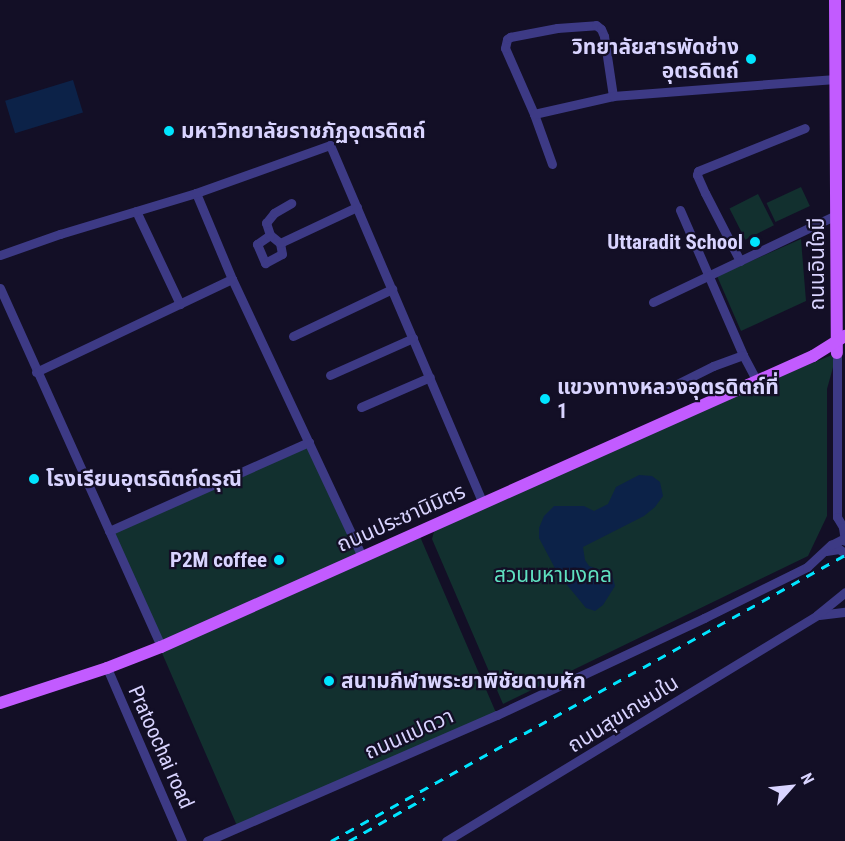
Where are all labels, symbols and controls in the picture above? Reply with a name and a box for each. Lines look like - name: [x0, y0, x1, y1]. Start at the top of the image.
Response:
- place label: วิทยาลัยสารพัดช่าง อุตรดิตถ์: [572, 34, 739, 84]
- marker: วิทยาลัยสารพัดช่าง อุตรดิตถ์: [744, 52, 758, 66]
- place label: มหาวิทยาลัยราชภัฏอุตรดิตถ์: [181, 118, 426, 144]
- marker: มหาวิทยาลัยราชภัฏอุตรดิตถ์: [162, 124, 176, 138]
- street label: ถนนอินใจมี: [804, 218, 830, 310]
- place label: Uttaradit School: [607, 229, 743, 255]
- marker: Uttaradit School: [748, 235, 762, 249]
- place label: แขวงทางหลวงอุตรดิตถ์ที่ 1: [557, 374, 779, 424]
- marker: แขวงทางหลวงอุตรดิตถ์ที่ 1: [538, 392, 552, 406]
- place label: โรงเรียนอุตรดิตถ์ดรุณี: [46, 466, 242, 492]
- marker: โรงเรียนอุตรดิตถ์ดรุณี: [27, 472, 41, 486]
- street label: ถนนประชานิมิตร: [333, 478, 469, 558]
- place label: P2M coffee: [170, 547, 267, 573]
- marker: P2M coffee: [272, 553, 286, 567]
- park label: สวนมหามงคล: [494, 562, 612, 588]
- place label: สนามกีฬาพระยาพิชัยดาบหัก: [341, 668, 586, 694]
- street label: ถนนสุขเกษมใน: [563, 670, 683, 758]
- marker: สนามกีฬาพระยาพิชัยดาบหัก: [322, 674, 336, 688]
- street label: Pratoochai road: [123, 682, 199, 812]
- street label: ถนนแปดวา: [361, 703, 457, 765]
- north arrow: [761, 757, 821, 817]
- text: N: [797, 770, 818, 787]

